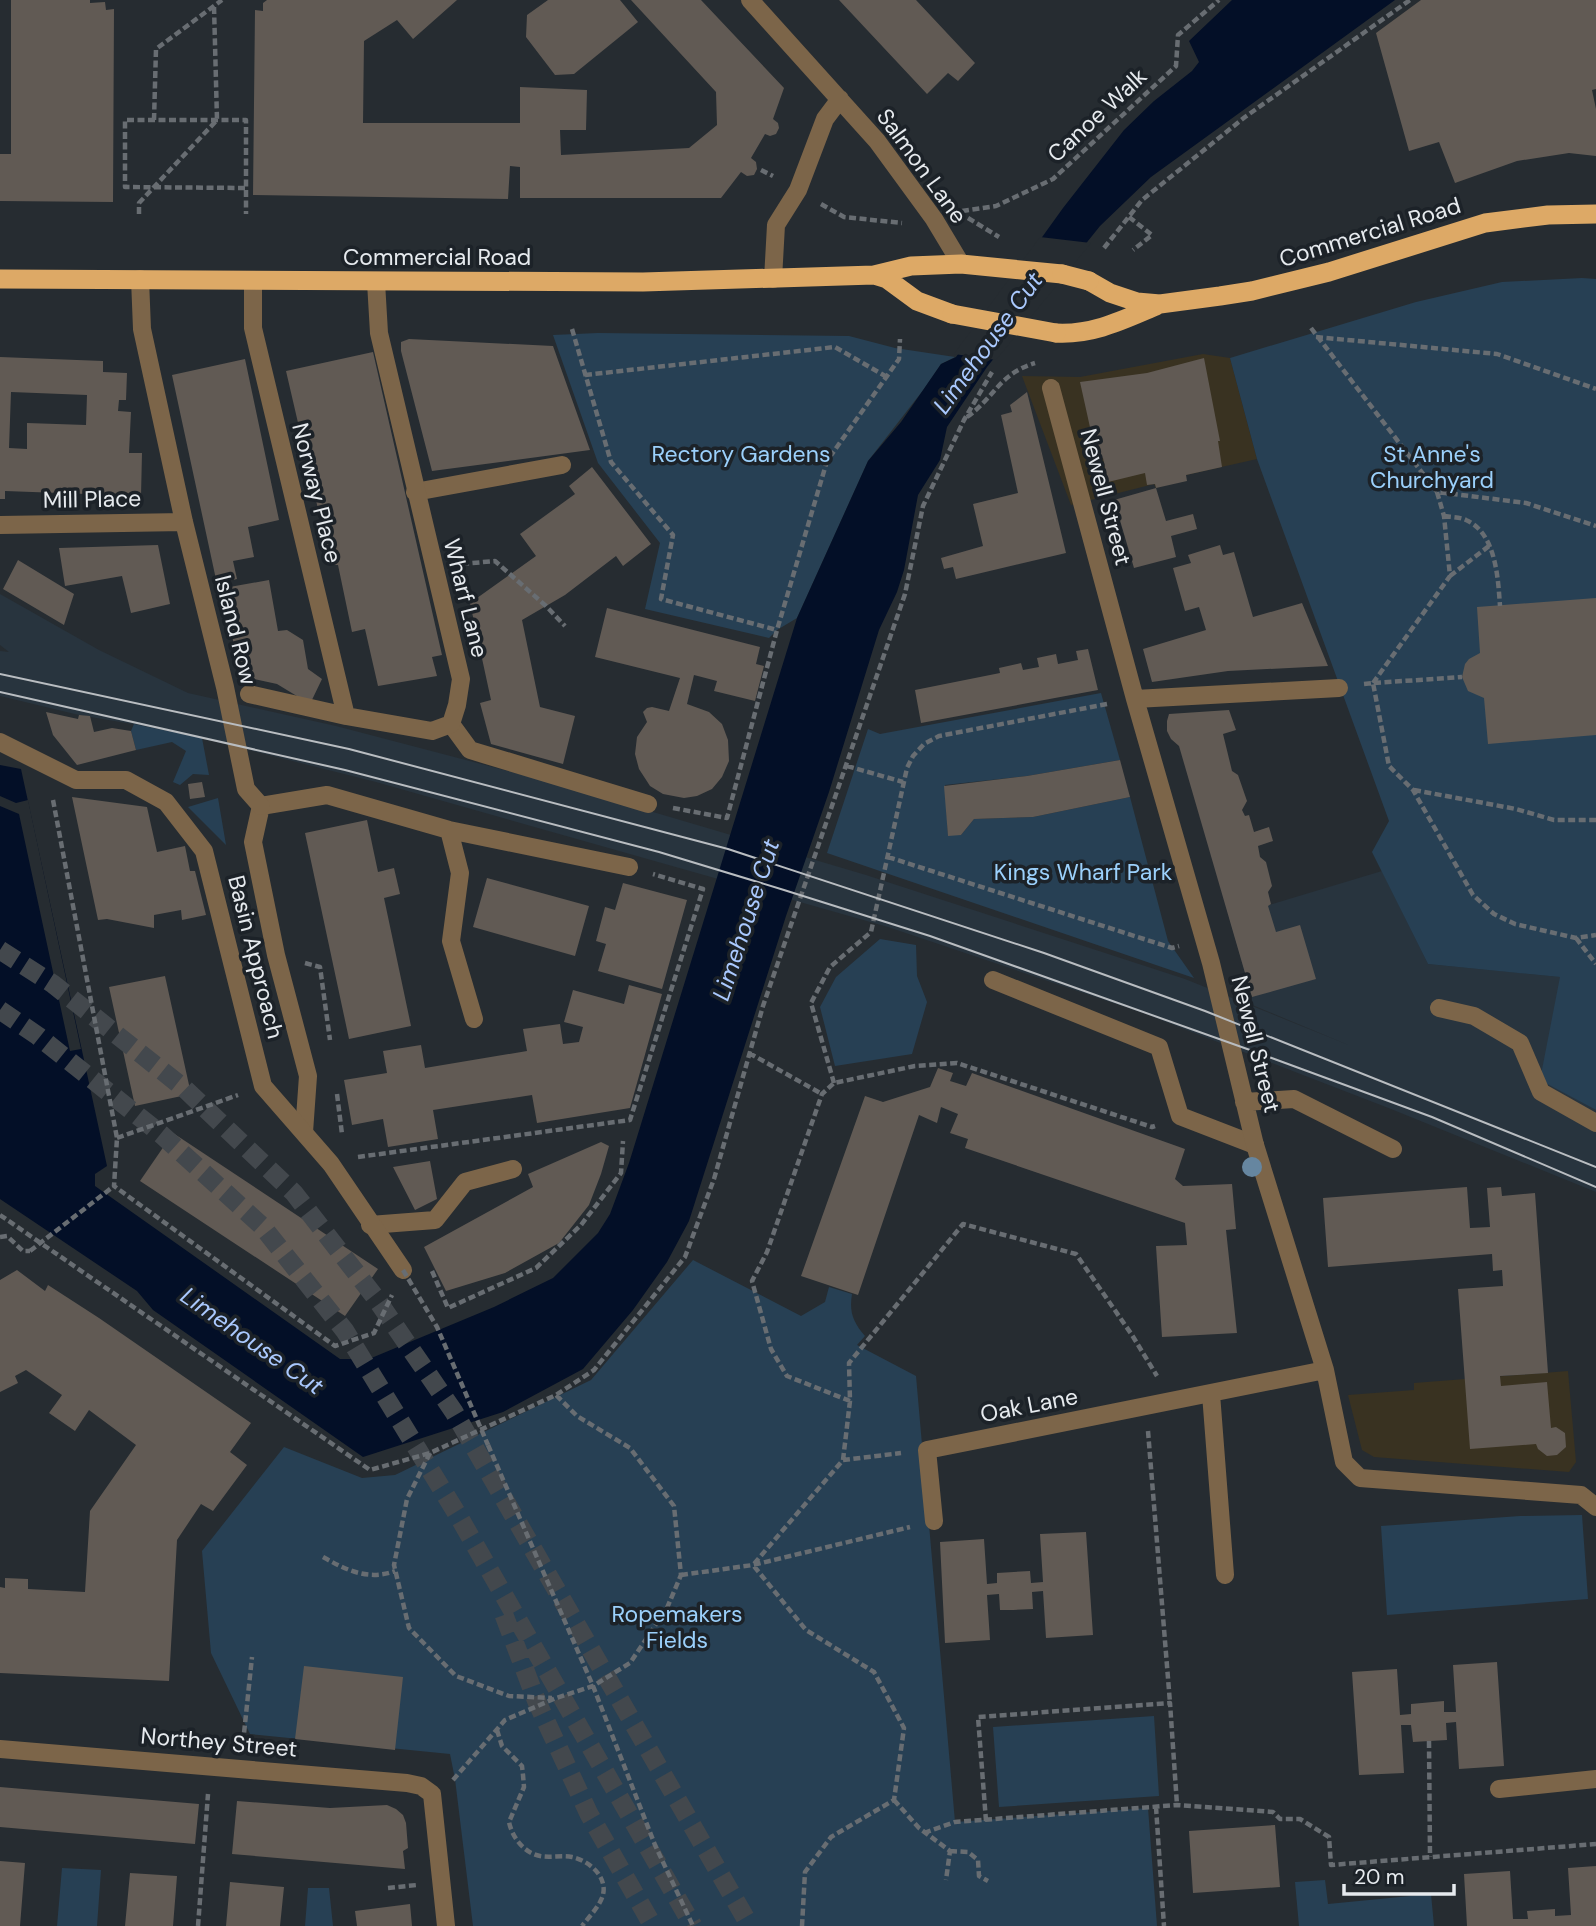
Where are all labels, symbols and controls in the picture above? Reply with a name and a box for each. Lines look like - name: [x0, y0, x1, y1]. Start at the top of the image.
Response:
- street label: Canoe Walk: [1041, 61, 1153, 169]
- street label: Salmon Lane: [870, 102, 974, 230]
- street label: Commercial Road: [1276, 190, 1464, 274]
- street label: Commercial Road: [343, 242, 531, 272]
- water label: Limehouse Cut: [926, 265, 1050, 420]
- street label: Norway Place: [285, 420, 349, 566]
- street label: Newell Street: [1073, 425, 1139, 569]
- park label: Rectory Gardens: [652, 439, 830, 469]
- park label: St Anne's Churchyard: [1370, 439, 1494, 495]
- street label: Mill Place: [43, 483, 141, 515]
- street label: Wharf Lane: [437, 535, 495, 661]
- street label: Island Row: [208, 572, 264, 688]
- water label: Limehouse Cut: [705, 835, 786, 1004]
- park label: Kings Wharf Park: [994, 857, 1173, 887]
- street label: Basin Approach: [221, 872, 291, 1042]
- street label: Newell Street: [1224, 972, 1288, 1116]
- water label: Limehouse Cut: [175, 1280, 330, 1402]
- street label: Oak Lane: [978, 1381, 1080, 1429]
- park label: Ropemakers Fields: [612, 1599, 742, 1655]
- street label: Northey Street: [139, 1720, 299, 1764]
- scale bar: [1344, 1853, 1454, 1897]
- text: 20 m: [1354, 1863, 1405, 1891]

